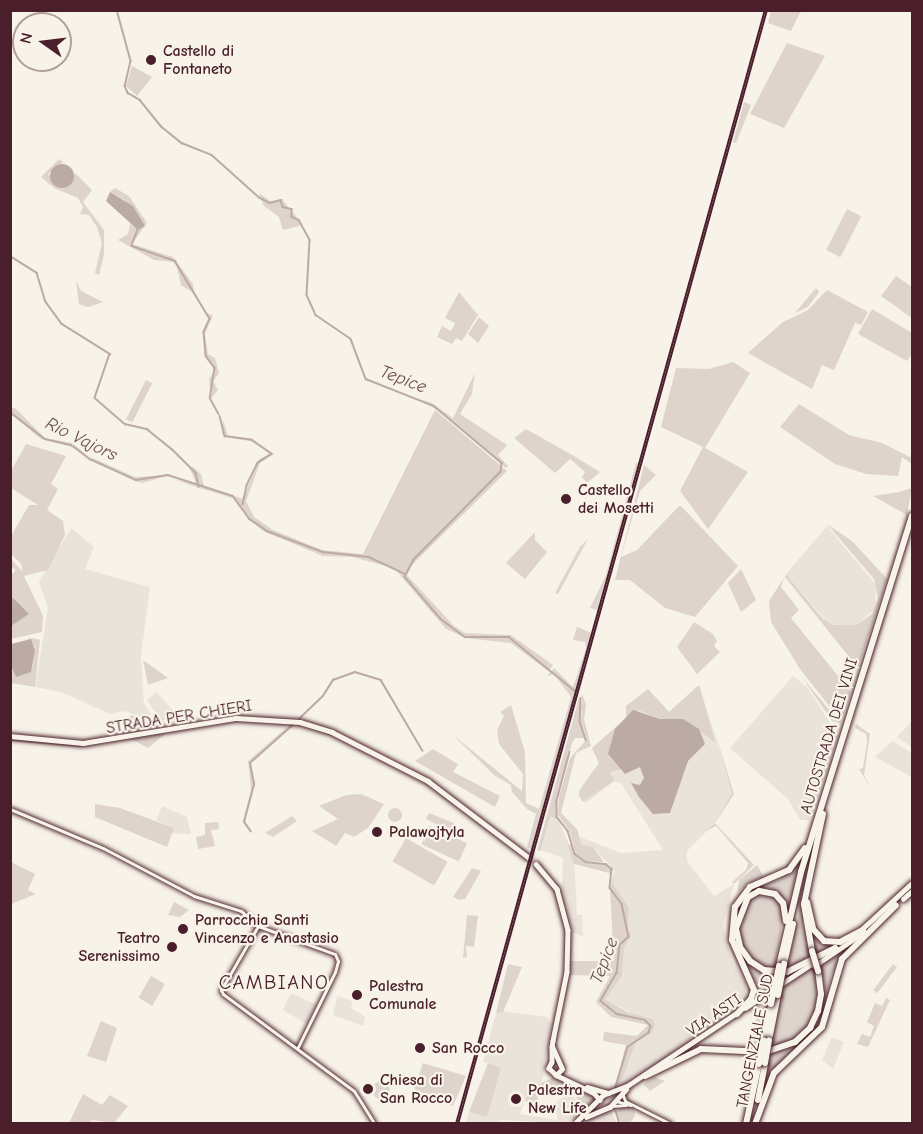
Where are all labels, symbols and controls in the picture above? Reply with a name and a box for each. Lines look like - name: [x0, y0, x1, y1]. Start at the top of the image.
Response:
- north arrow: [12, 12, 72, 72]
- text: N: [16, 31, 36, 45]
- place label: Castello di Fontaneto: [163, 41, 234, 79]
- marker: Castello di Fontaneto: [144, 53, 158, 67]
- water label: Tepice: [377, 361, 429, 399]
- water label: Rio Vajors: [42, 413, 120, 467]
- place label: Castello dei Mosetti: [578, 480, 654, 518]
- marker: Castello dei Mosetti: [559, 492, 573, 506]
- street label: AUTOSTRADA DEI VINI: [796, 656, 862, 816]
- street label: STRADA PER CHIERI: [105, 696, 253, 738]
- place label: Palawojtyla: [389, 822, 465, 842]
- marker: Palawojtyla: [370, 825, 384, 839]
- place label: Parrocchia Santi Vincenzo e Anastasio: [195, 910, 339, 948]
- marker: Parrocchia Santi Vincenzo e Anastasio: [176, 922, 190, 936]
- place label: Teatro Serenissimo: [79, 928, 160, 966]
- water label: Tepice: [586, 935, 624, 987]
- marker: Teatro Serenissimo: [165, 940, 179, 954]
- district label: CAMBIANO: [219, 970, 329, 994]
- street label: TANGENZIALE SUD: [733, 972, 777, 1110]
- place label: Palestra Comunale: [369, 976, 436, 1014]
- marker: Palestra Comunale: [350, 988, 364, 1002]
- street label: VIA ASTI: [683, 990, 745, 1040]
- place label: San Rocco: [432, 1038, 504, 1058]
- marker: San Rocco: [413, 1041, 427, 1055]
- place label: Chiesa di San Rocco: [380, 1070, 452, 1108]
- place label: Palestra New Life: [528, 1080, 587, 1118]
- marker: Chiesa di San Rocco: [361, 1082, 375, 1096]
- marker: Palestra New Life: [509, 1092, 523, 1106]

